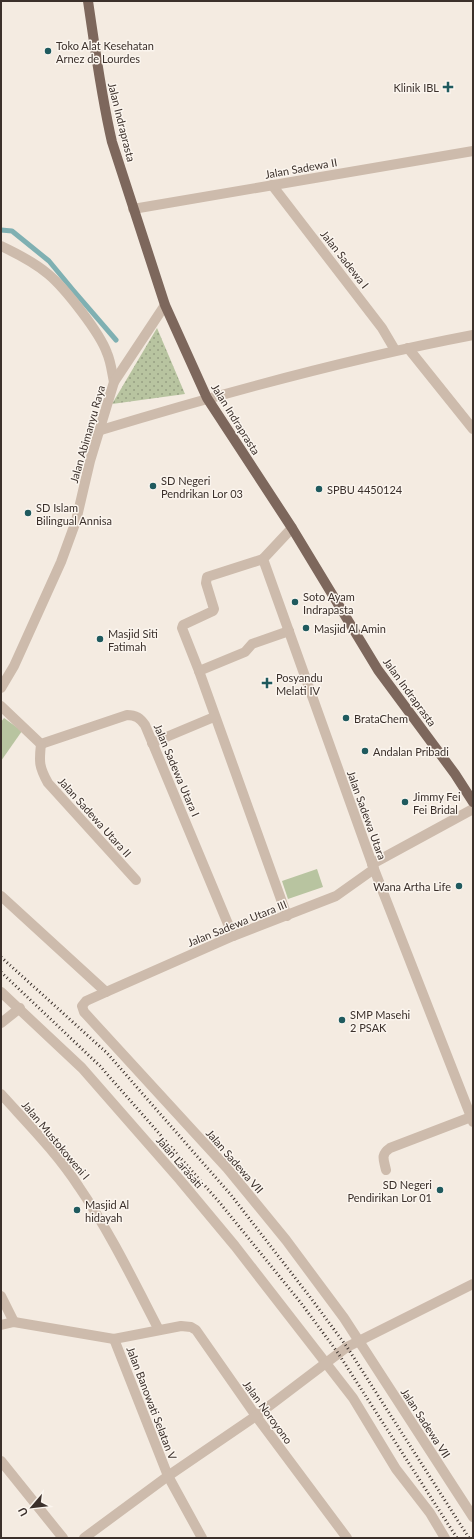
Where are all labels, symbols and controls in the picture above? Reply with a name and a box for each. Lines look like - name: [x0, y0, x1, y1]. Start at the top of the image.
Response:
- place label: Toko Alat Kesehatan Arnez de Lourdes: [56, 39, 154, 65]
- marker: Toko Alat Kesehatan Arnez de Lourdes: [43, 46, 53, 56]
- street label: Jalan Indraprasta: [106, 81, 138, 163]
- place label: Klinik IBL: [393, 81, 439, 94]
- marker: Klinik IBL: [442, 81, 454, 93]
- street label: Jalan Sadewa II: [264, 155, 338, 181]
- street label: Jalan Sadewa I: [318, 227, 372, 291]
- street label: Jalan Indraprasta: [209, 381, 263, 457]
- street label: Jalan Abimanyu Raya: [67, 384, 107, 484]
- place label: SD Negeri Pendrikan Lor 03: [161, 474, 243, 500]
- marker: SD Negeri Pendrikan Lor 03: [148, 481, 158, 491]
- place label: SPBU 4450124: [327, 483, 403, 496]
- marker: SPBU 4450124: [314, 484, 324, 494]
- place label: SD Islam Bilingual Annisa: [36, 501, 112, 527]
- marker: SD Islam Bilingual Annisa: [23, 508, 33, 518]
- place label: Soto Ayam Indrapasta: [303, 590, 355, 616]
- marker: Soto Ayam Indrapasta: [290, 597, 300, 607]
- place label: Masjid Al Amin: [314, 622, 386, 635]
- marker: Masjid Al Amin: [301, 623, 311, 633]
- place label: Masjid Siti Fatimah: [108, 627, 158, 653]
- marker: Masjid Siti Fatimah: [95, 634, 105, 644]
- street label: Jalan Indraprasta: [381, 655, 439, 729]
- place label: Posyandu Melati IV: [276, 671, 323, 697]
- marker: Posyandu Melati IV: [261, 677, 273, 689]
- place label: BrataChem: [354, 712, 408, 725]
- marker: BrataChem: [341, 713, 351, 723]
- street label: Jalan Sadewa Utara I: [152, 722, 202, 818]
- place label: Andalan Pribadi: [373, 745, 449, 758]
- marker: Andalan Pribadi: [360, 746, 370, 756]
- street label: Jalan Sadewa Utara: [345, 769, 389, 861]
- street label: Jalan Sadewa Utara II: [56, 774, 134, 860]
- place label: Jimmy Fei Fei Bridal: [413, 790, 461, 816]
- marker: Jimmy Fei Fei Bridal: [400, 797, 410, 807]
- place label: Wana Artha Life: [373, 880, 451, 893]
- marker: Wana Artha Life: [454, 881, 464, 891]
- street label: Jalan Sadewa Utara III: [185, 897, 289, 949]
- place label: SMP Masehi 2 PSAK: [350, 1008, 411, 1034]
- marker: SMP Masehi 2 PSAK: [337, 1015, 347, 1025]
- street label: Jalan Mustokoweni I: [19, 1098, 93, 1182]
- street label: Jalan Sadewa VII: [204, 1126, 266, 1196]
- street label: Jalan Larasati: [154, 1133, 206, 1191]
- place label: SD Negeri Pendirikan Lor 01: [347, 1178, 432, 1204]
- marker: SD Negeri Pendirikan Lor 01: [435, 1185, 445, 1195]
- place label: Masjid Al hidayah: [85, 1198, 129, 1224]
- marker: Masjid Al hidayah: [72, 1205, 82, 1215]
- street label: Jalan Banowati Selatan V: [124, 1344, 180, 1462]
- street label: Jalan Noroyono: [241, 1378, 295, 1446]
- street label: Jalan Sadewa VII: [399, 1386, 453, 1460]
- north arrow: [12, 1487, 52, 1527]
- text: U: [15, 1505, 30, 1519]

